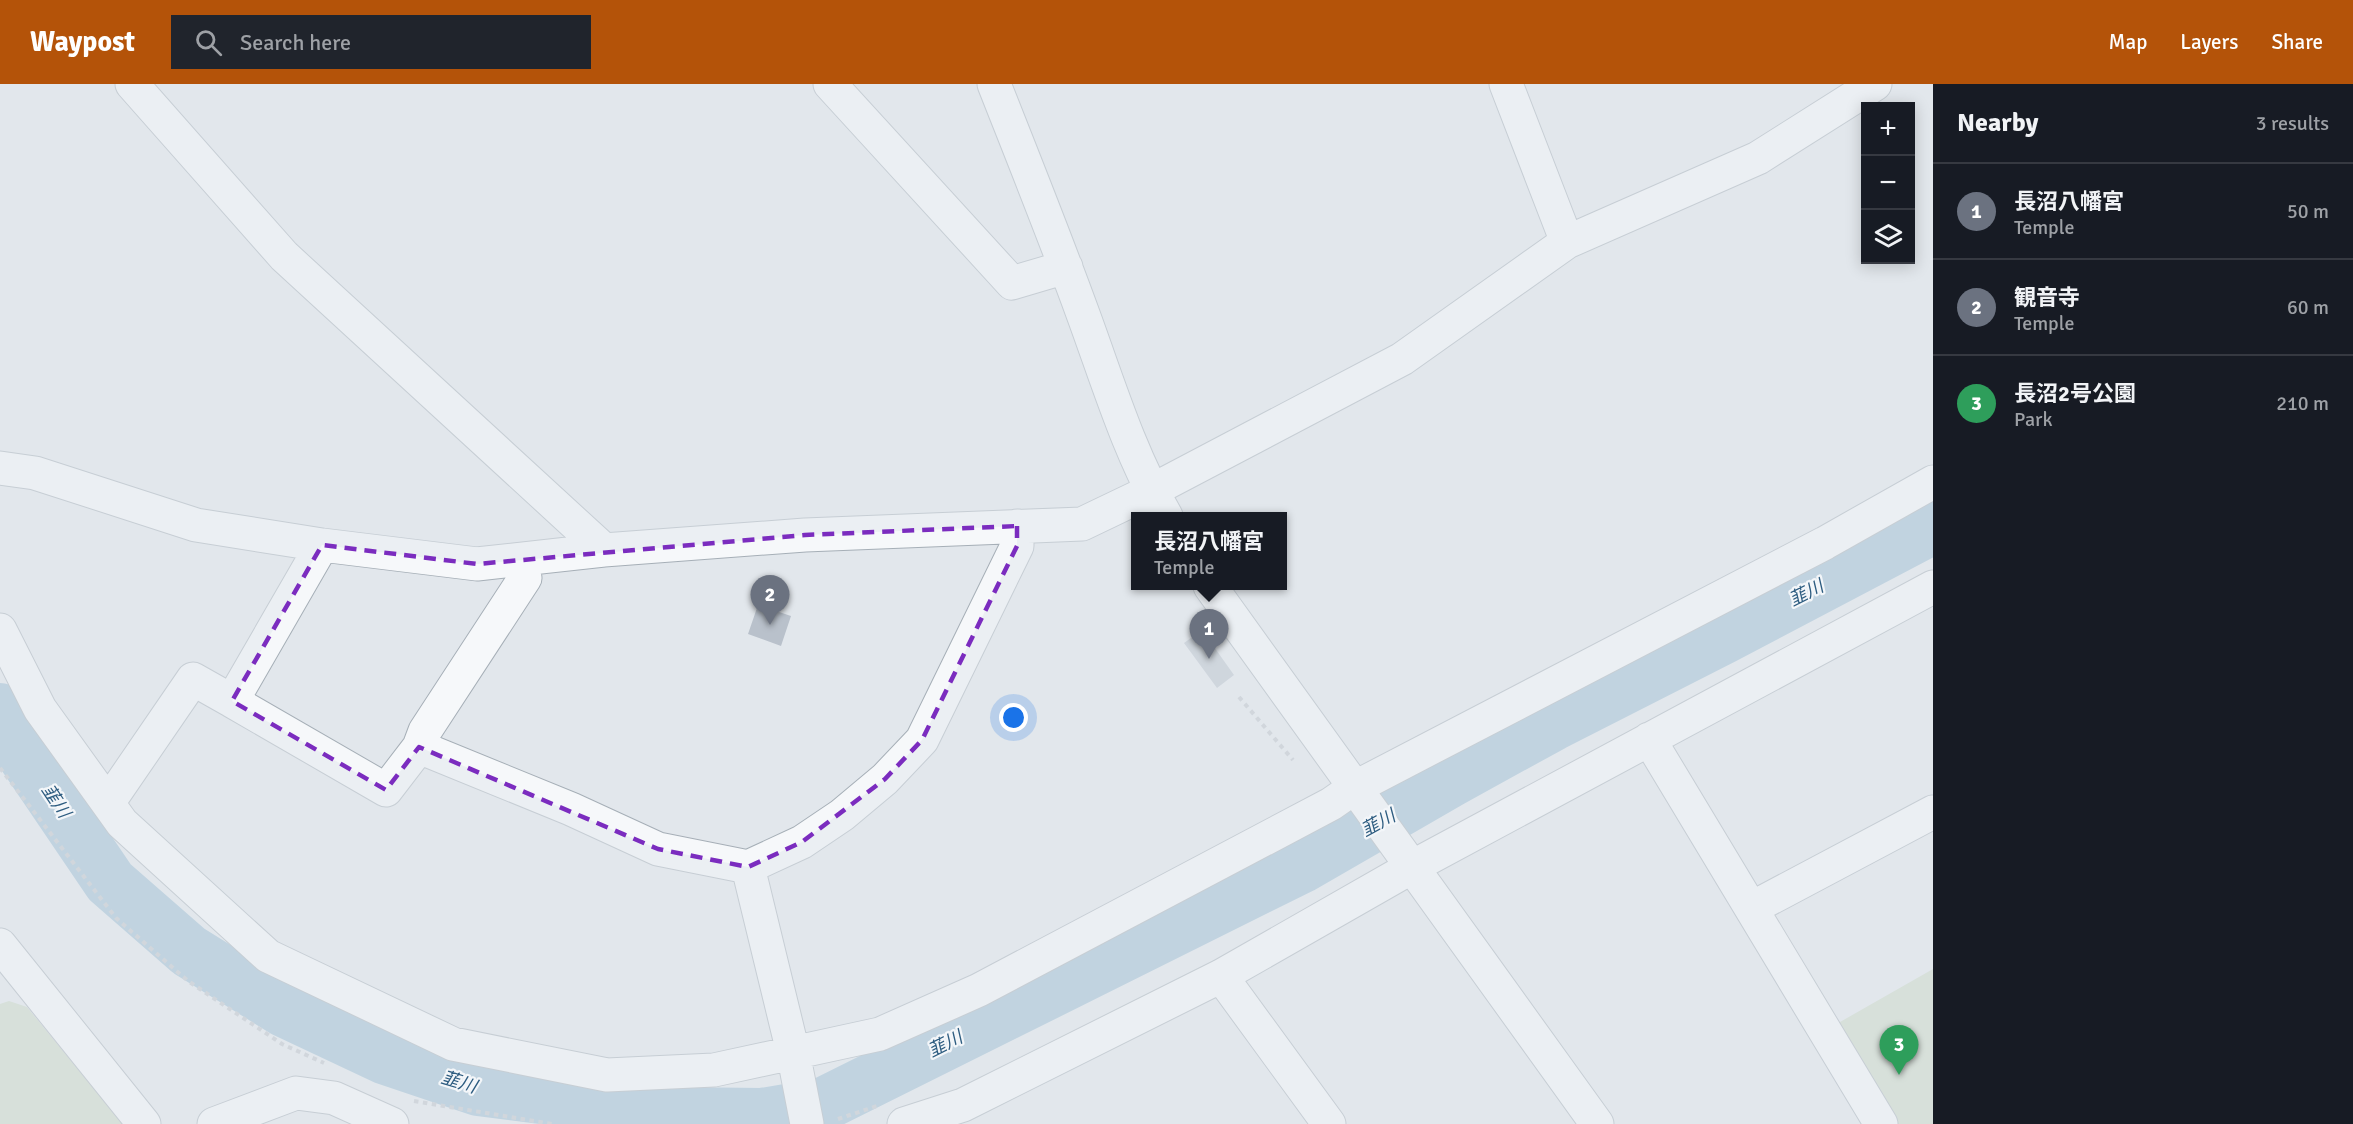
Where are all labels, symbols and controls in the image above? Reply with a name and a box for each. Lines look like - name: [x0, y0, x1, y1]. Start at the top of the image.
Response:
- search box: [171, 15, 591, 69]
- text: Waypost: [30, 25, 135, 59]
- icon: search: [192, 26, 225, 59]
- text: Search here: [240, 29, 351, 56]
- text: Map: [2109, 29, 2147, 55]
- text: Layers: [2180, 29, 2238, 55]
- text: Share: [2271, 29, 2323, 55]
- map controls: [1861, 102, 1915, 264]
- button: +: [1861, 102, 1915, 156]
- text: Nearby: [1957, 107, 2038, 139]
- text: 3 results: [2256, 111, 2329, 136]
- button: −: [1861, 156, 1915, 210]
- text: 長沼八幡宮: [2014, 188, 2124, 215]
- text: 1: [1971, 199, 1982, 224]
- text: 50 m: [2287, 199, 2329, 224]
- button: layers: [1861, 210, 1915, 264]
- text: Temple: [2014, 215, 2074, 240]
- text: 観音寺: [2014, 284, 2080, 311]
- text: 2: [1971, 295, 1982, 320]
- text: 60 m: [2287, 295, 2329, 320]
- text: Temple: [2014, 311, 2074, 336]
- text: 長沼2号公園: [2014, 380, 2136, 407]
- text: 3: [1971, 391, 1982, 416]
- text: 210 m: [2276, 391, 2329, 416]
- text: Park: [2014, 407, 2052, 432]
- popup: [1131, 512, 1287, 590]
- text: 長沼八幡宮: [1154, 528, 1264, 555]
- text: Temple: [1154, 555, 1214, 580]
- water label: 韮川: [1785, 574, 1829, 611]
- pin: 2: [750, 576, 790, 625]
- pin: 1: [1190, 610, 1228, 659]
- your location: [999, 703, 1028, 732]
- water label: 韮川: [37, 780, 76, 824]
- water label: 韮川: [1357, 804, 1401, 841]
- water label: 韮川: [924, 1025, 968, 1062]
- pin: 3: [1880, 1026, 1918, 1075]
- water label: 韮川: [439, 1066, 481, 1098]

